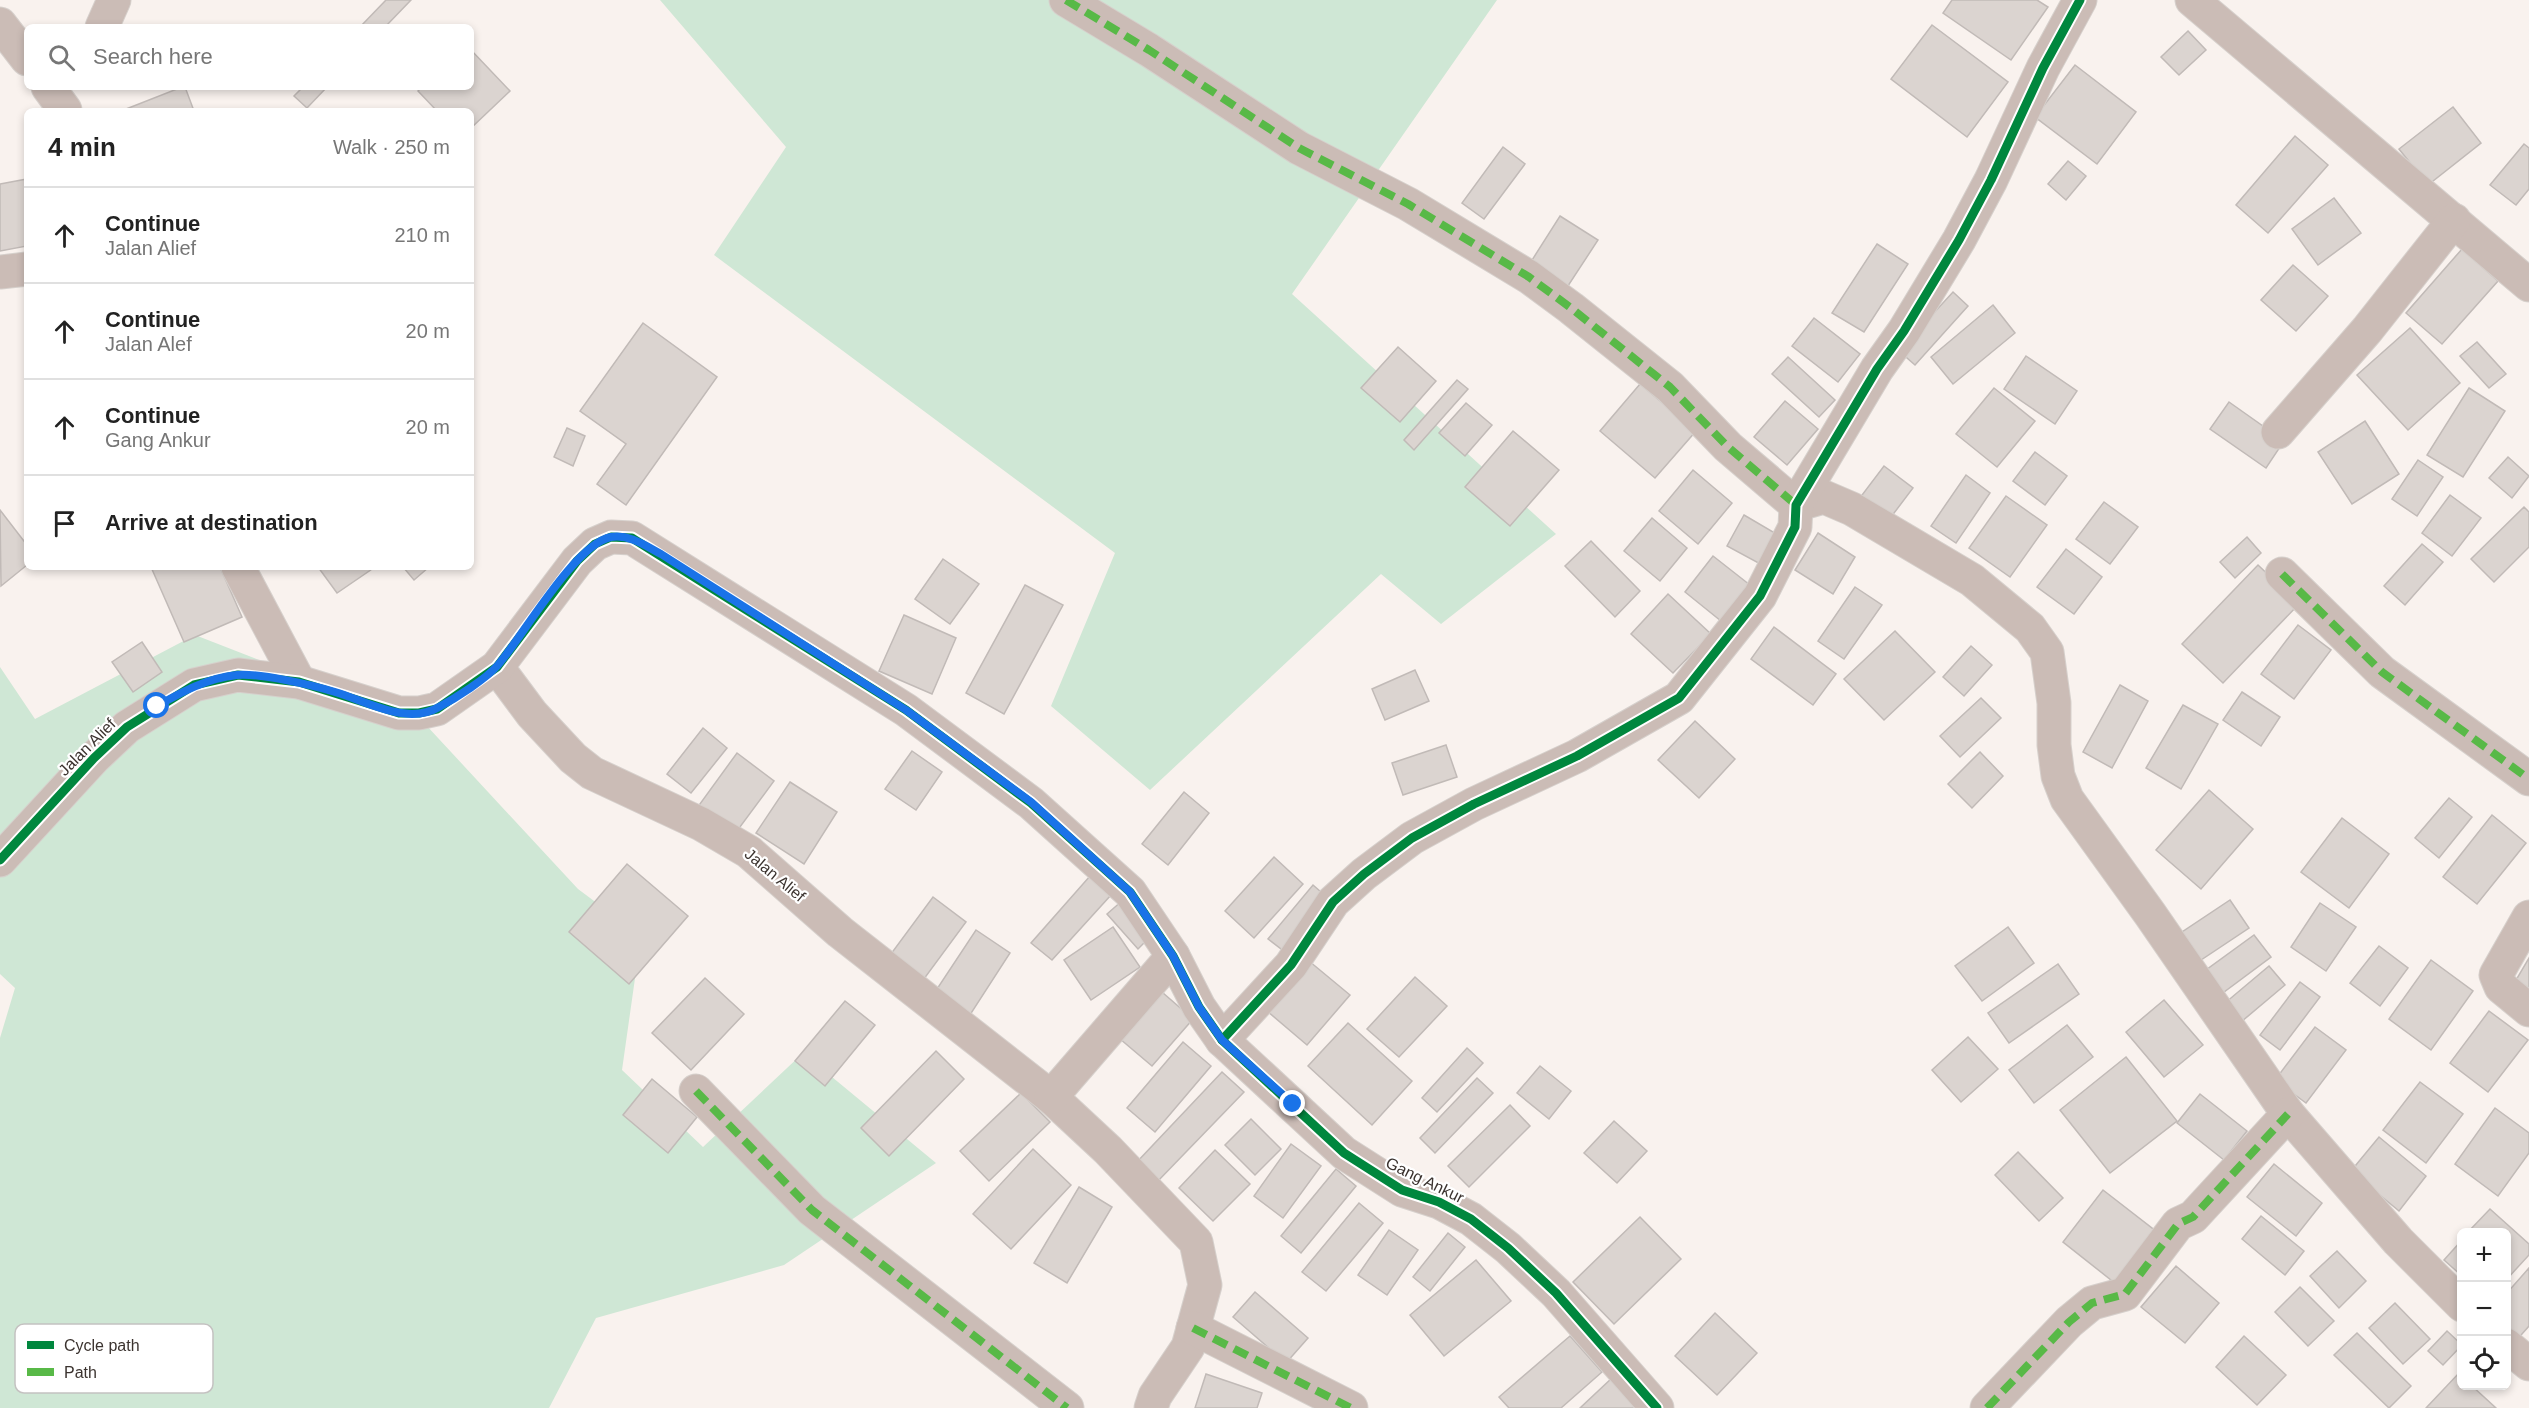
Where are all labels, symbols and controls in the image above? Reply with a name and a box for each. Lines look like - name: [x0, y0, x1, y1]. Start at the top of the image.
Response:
- search box: [24, 24, 474, 90]
- icon: search: [45, 41, 78, 74]
- text: Search here: [93, 44, 213, 69]
- text: 4 min: [48, 132, 116, 162]
- text: Walk · 250 m: [333, 136, 450, 158]
- text: Continue: [105, 211, 200, 236]
- icon: ahead: [48, 219, 81, 252]
- text: 210 m: [394, 224, 450, 246]
- text: Jalan Alief: [105, 237, 196, 259]
- text: Continue: [105, 307, 200, 332]
- icon: ahead: [48, 315, 81, 348]
- text: 20 m: [406, 320, 450, 342]
- text: Jalan Alef: [105, 333, 192, 355]
- text: Continue: [105, 403, 200, 428]
- icon: ahead: [48, 411, 81, 444]
- text: 20 m: [406, 416, 450, 438]
- text: Gang Ankur: [105, 429, 211, 451]
- icon: arrive: [48, 507, 81, 540]
- text: Arrive at destination: [105, 510, 318, 535]
- route start: [143, 692, 169, 718]
- street label: Jalan Alief: [55, 715, 119, 779]
- street label: Jalan Alief: [742, 845, 809, 905]
- route end: [1279, 1090, 1305, 1116]
- street label: Gang Ankur: [1383, 1154, 1467, 1206]
- map controls: [2457, 1228, 2511, 1390]
- button: +: [2457, 1228, 2511, 1282]
- button: −: [2457, 1282, 2511, 1336]
- legend: [15, 1324, 213, 1393]
- button: locate: [2457, 1336, 2511, 1390]
- text: Cycle path: [64, 1337, 140, 1354]
- text: Path: [64, 1364, 97, 1381]

